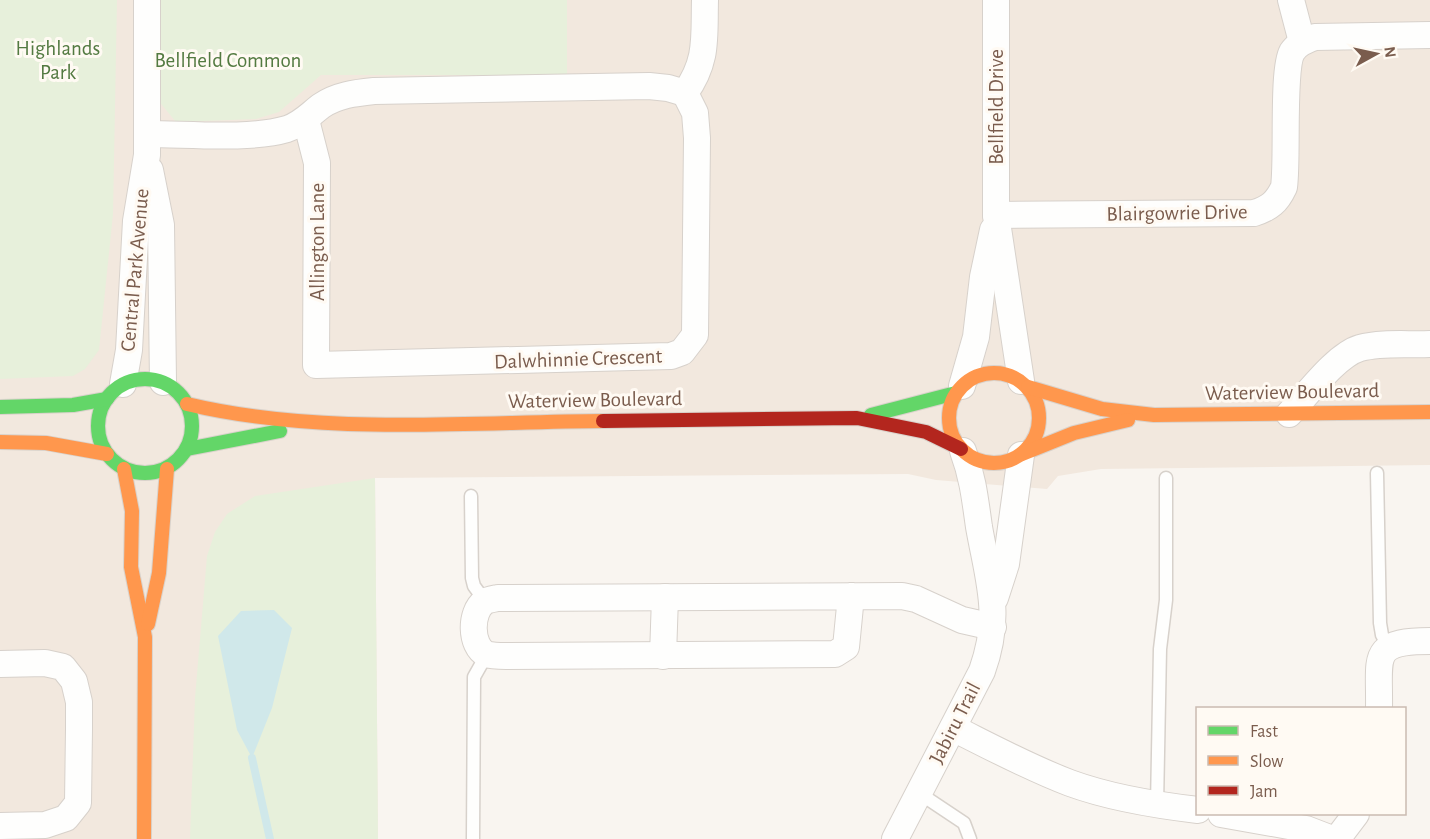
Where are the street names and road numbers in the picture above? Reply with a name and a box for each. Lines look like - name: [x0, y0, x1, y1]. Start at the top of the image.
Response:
- street label: Bellfield Drive: [986, 49, 1007, 165]
- street label: Allington Lane: [307, 183, 328, 301]
- street label: Central Park Avenue: [117, 188, 153, 352]
- street label: Blairgowrie Drive: [1106, 201, 1248, 225]
- street label: Dalwhinnie Crescent: [494, 346, 663, 372]
- street label: Waterview Boulevard: [1205, 380, 1379, 404]
- street label: Waterview Boulevard: [508, 388, 682, 412]
- street label: Jabiru Trail: [926, 679, 984, 767]

